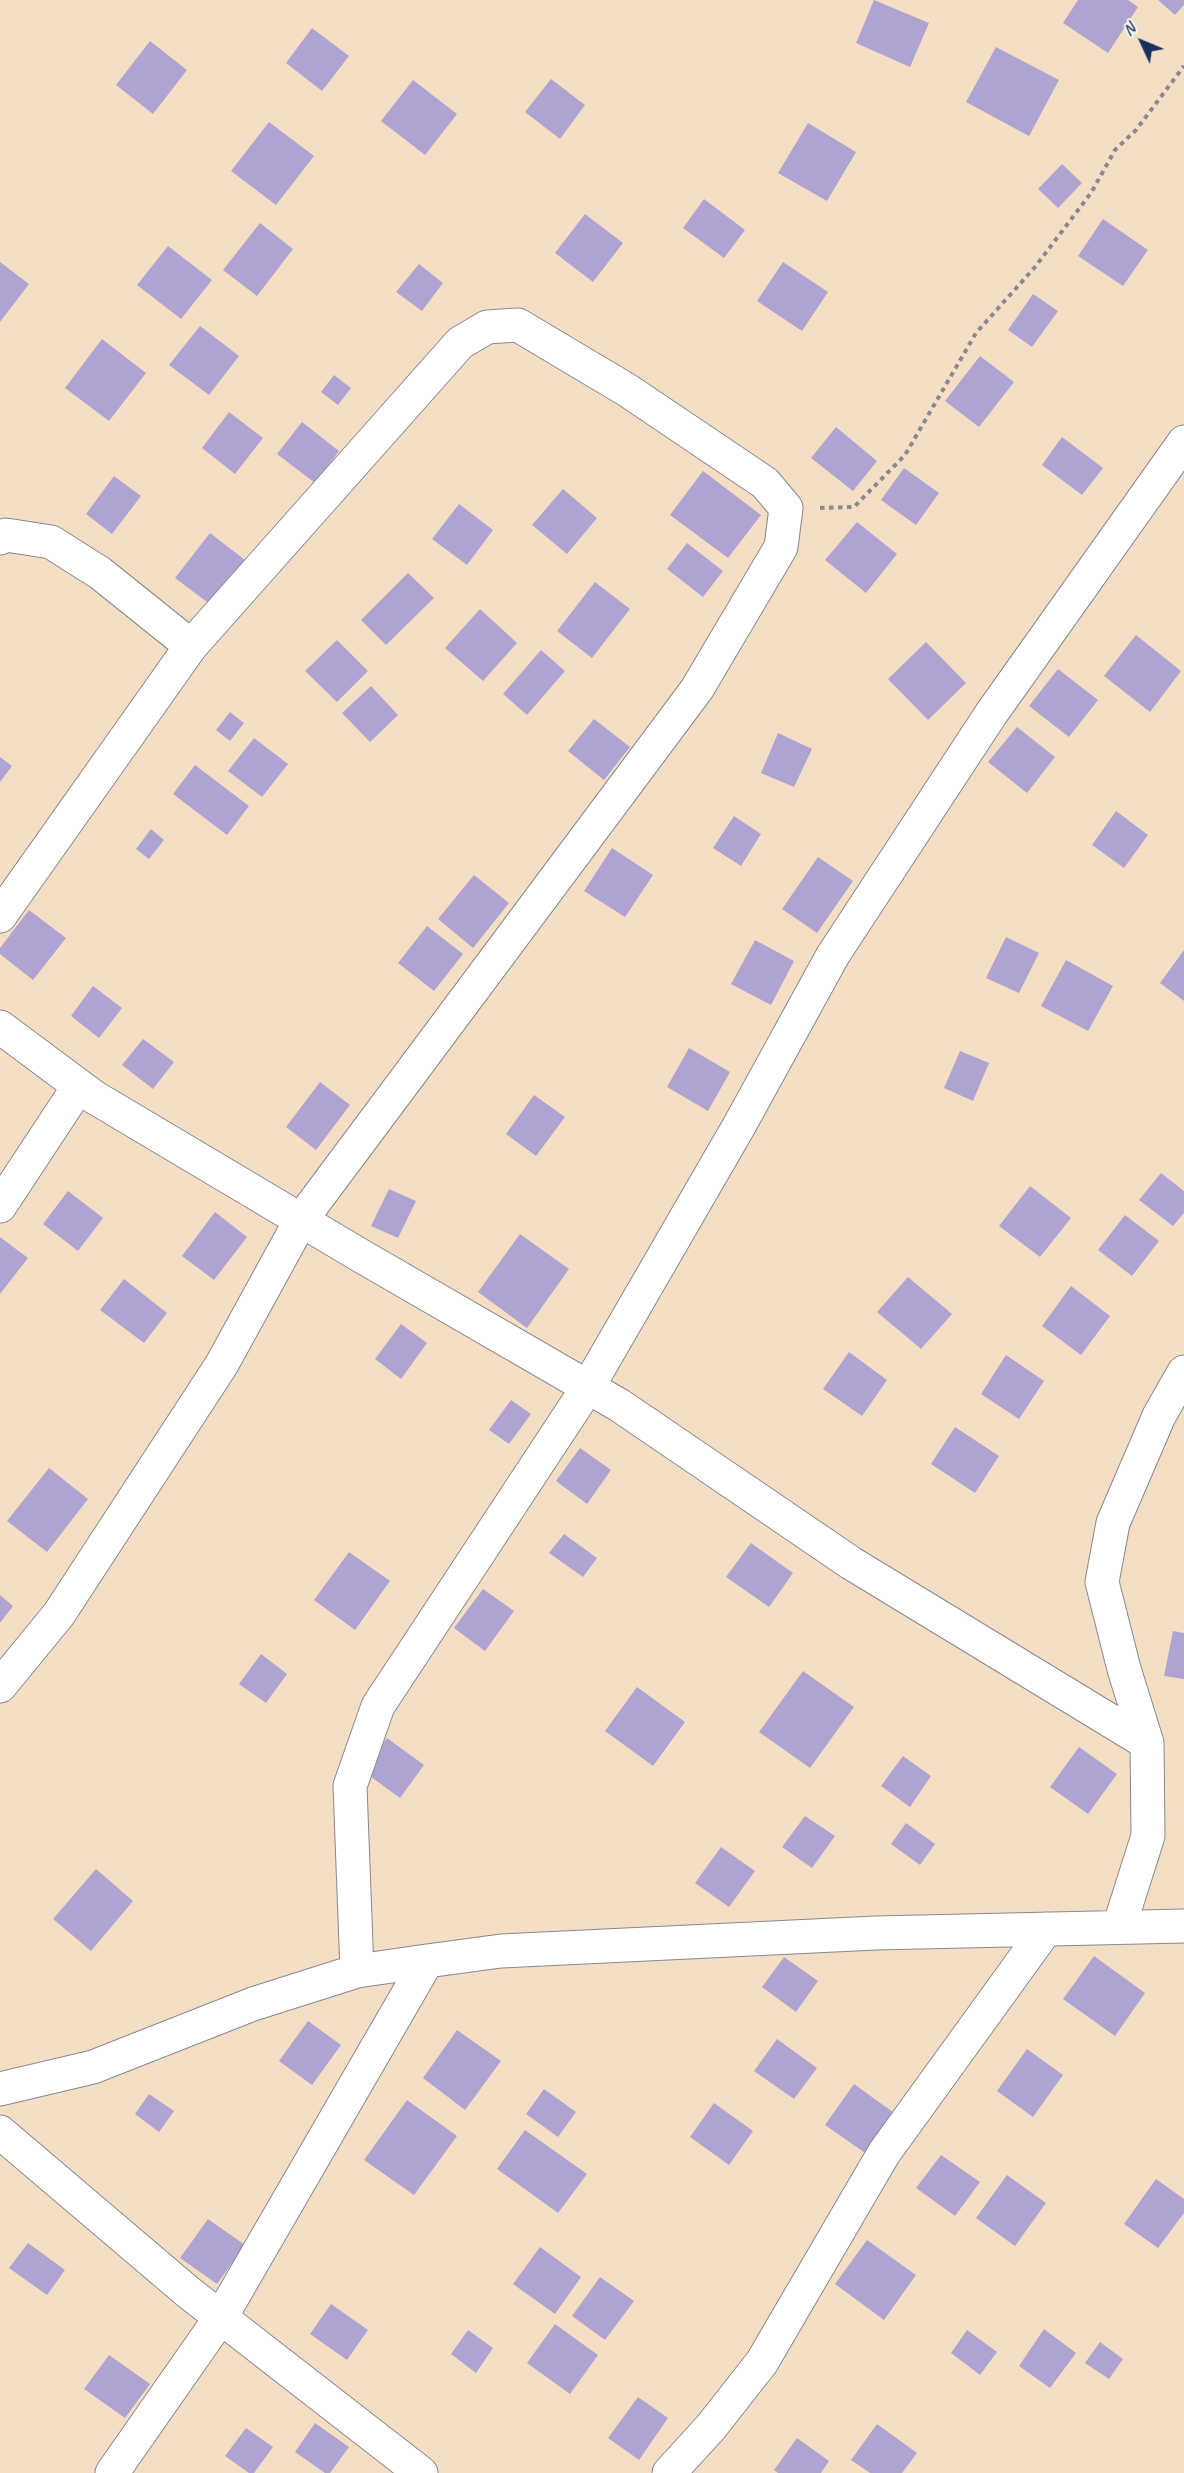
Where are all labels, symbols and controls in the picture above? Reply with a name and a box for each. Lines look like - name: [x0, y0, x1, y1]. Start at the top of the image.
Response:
- north arrow: [1112, 12, 1172, 72]
- text: N: [1118, 19, 1140, 40]

